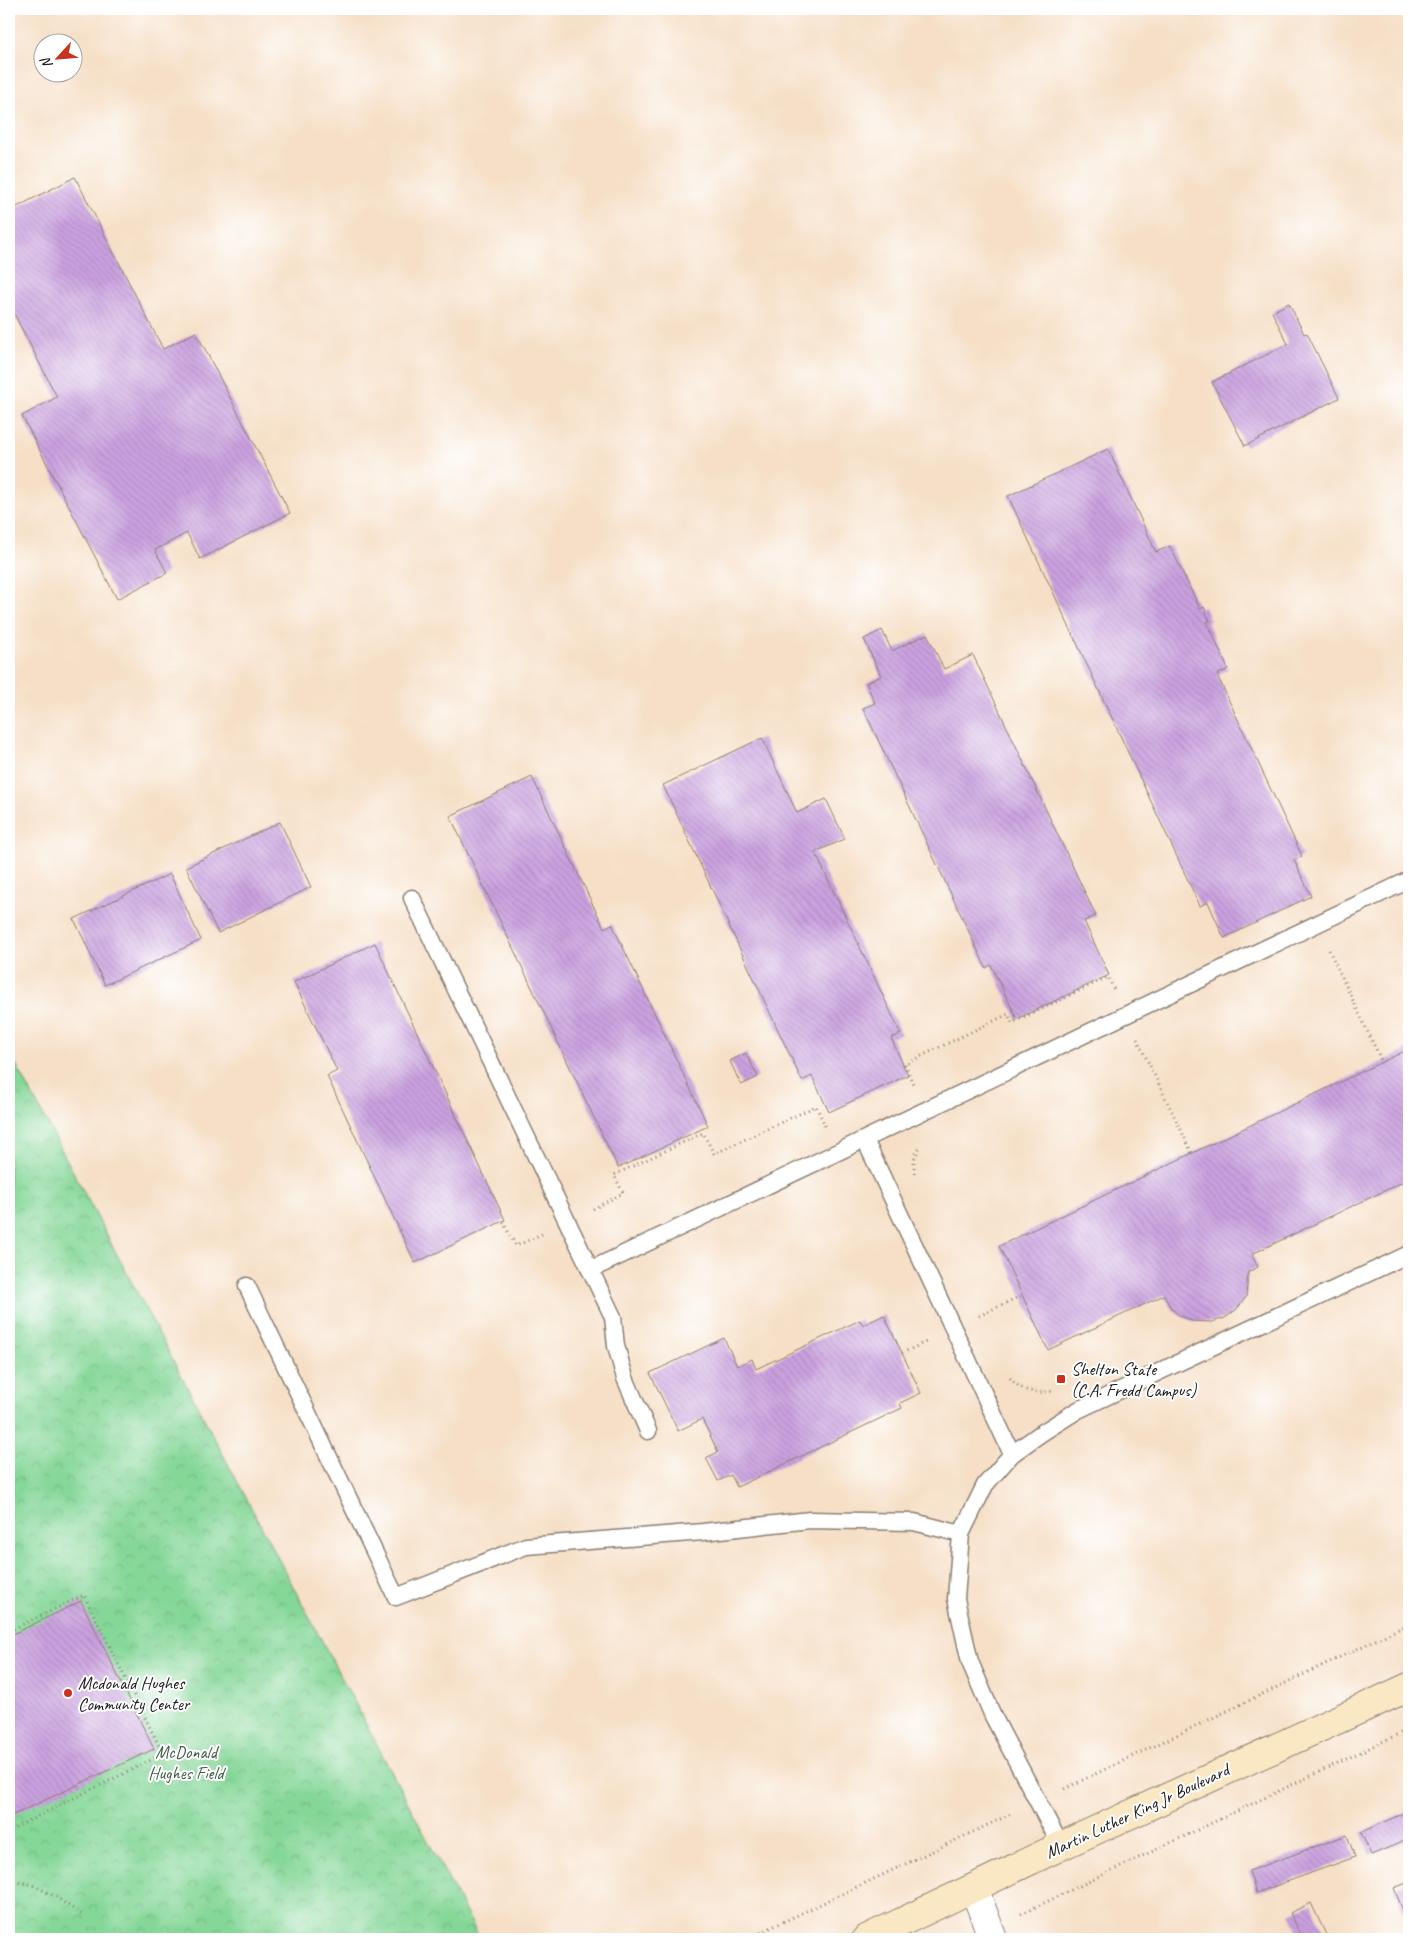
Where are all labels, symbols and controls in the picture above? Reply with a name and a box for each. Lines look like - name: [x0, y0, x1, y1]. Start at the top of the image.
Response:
- north arrow: [32, 32, 82, 82]
- text: N: [36, 54, 56, 71]
- place label: Shelton State (C.A. Fredd Campus): [1071, 1358, 1197, 1401]
- marker: Shelton State (C.A. Fredd Campus): [1055, 1373, 1067, 1385]
- place label: Mcdonald Hughes Community Center: [78, 1672, 191, 1715]
- marker: Mcdonald Hughes Community Center: [62, 1687, 74, 1699]
- park label: McDonald Hughes Field: [148, 1741, 227, 1784]
- street label: Martin Luther King Jr Boulevard: [1042, 1757, 1235, 1863]

